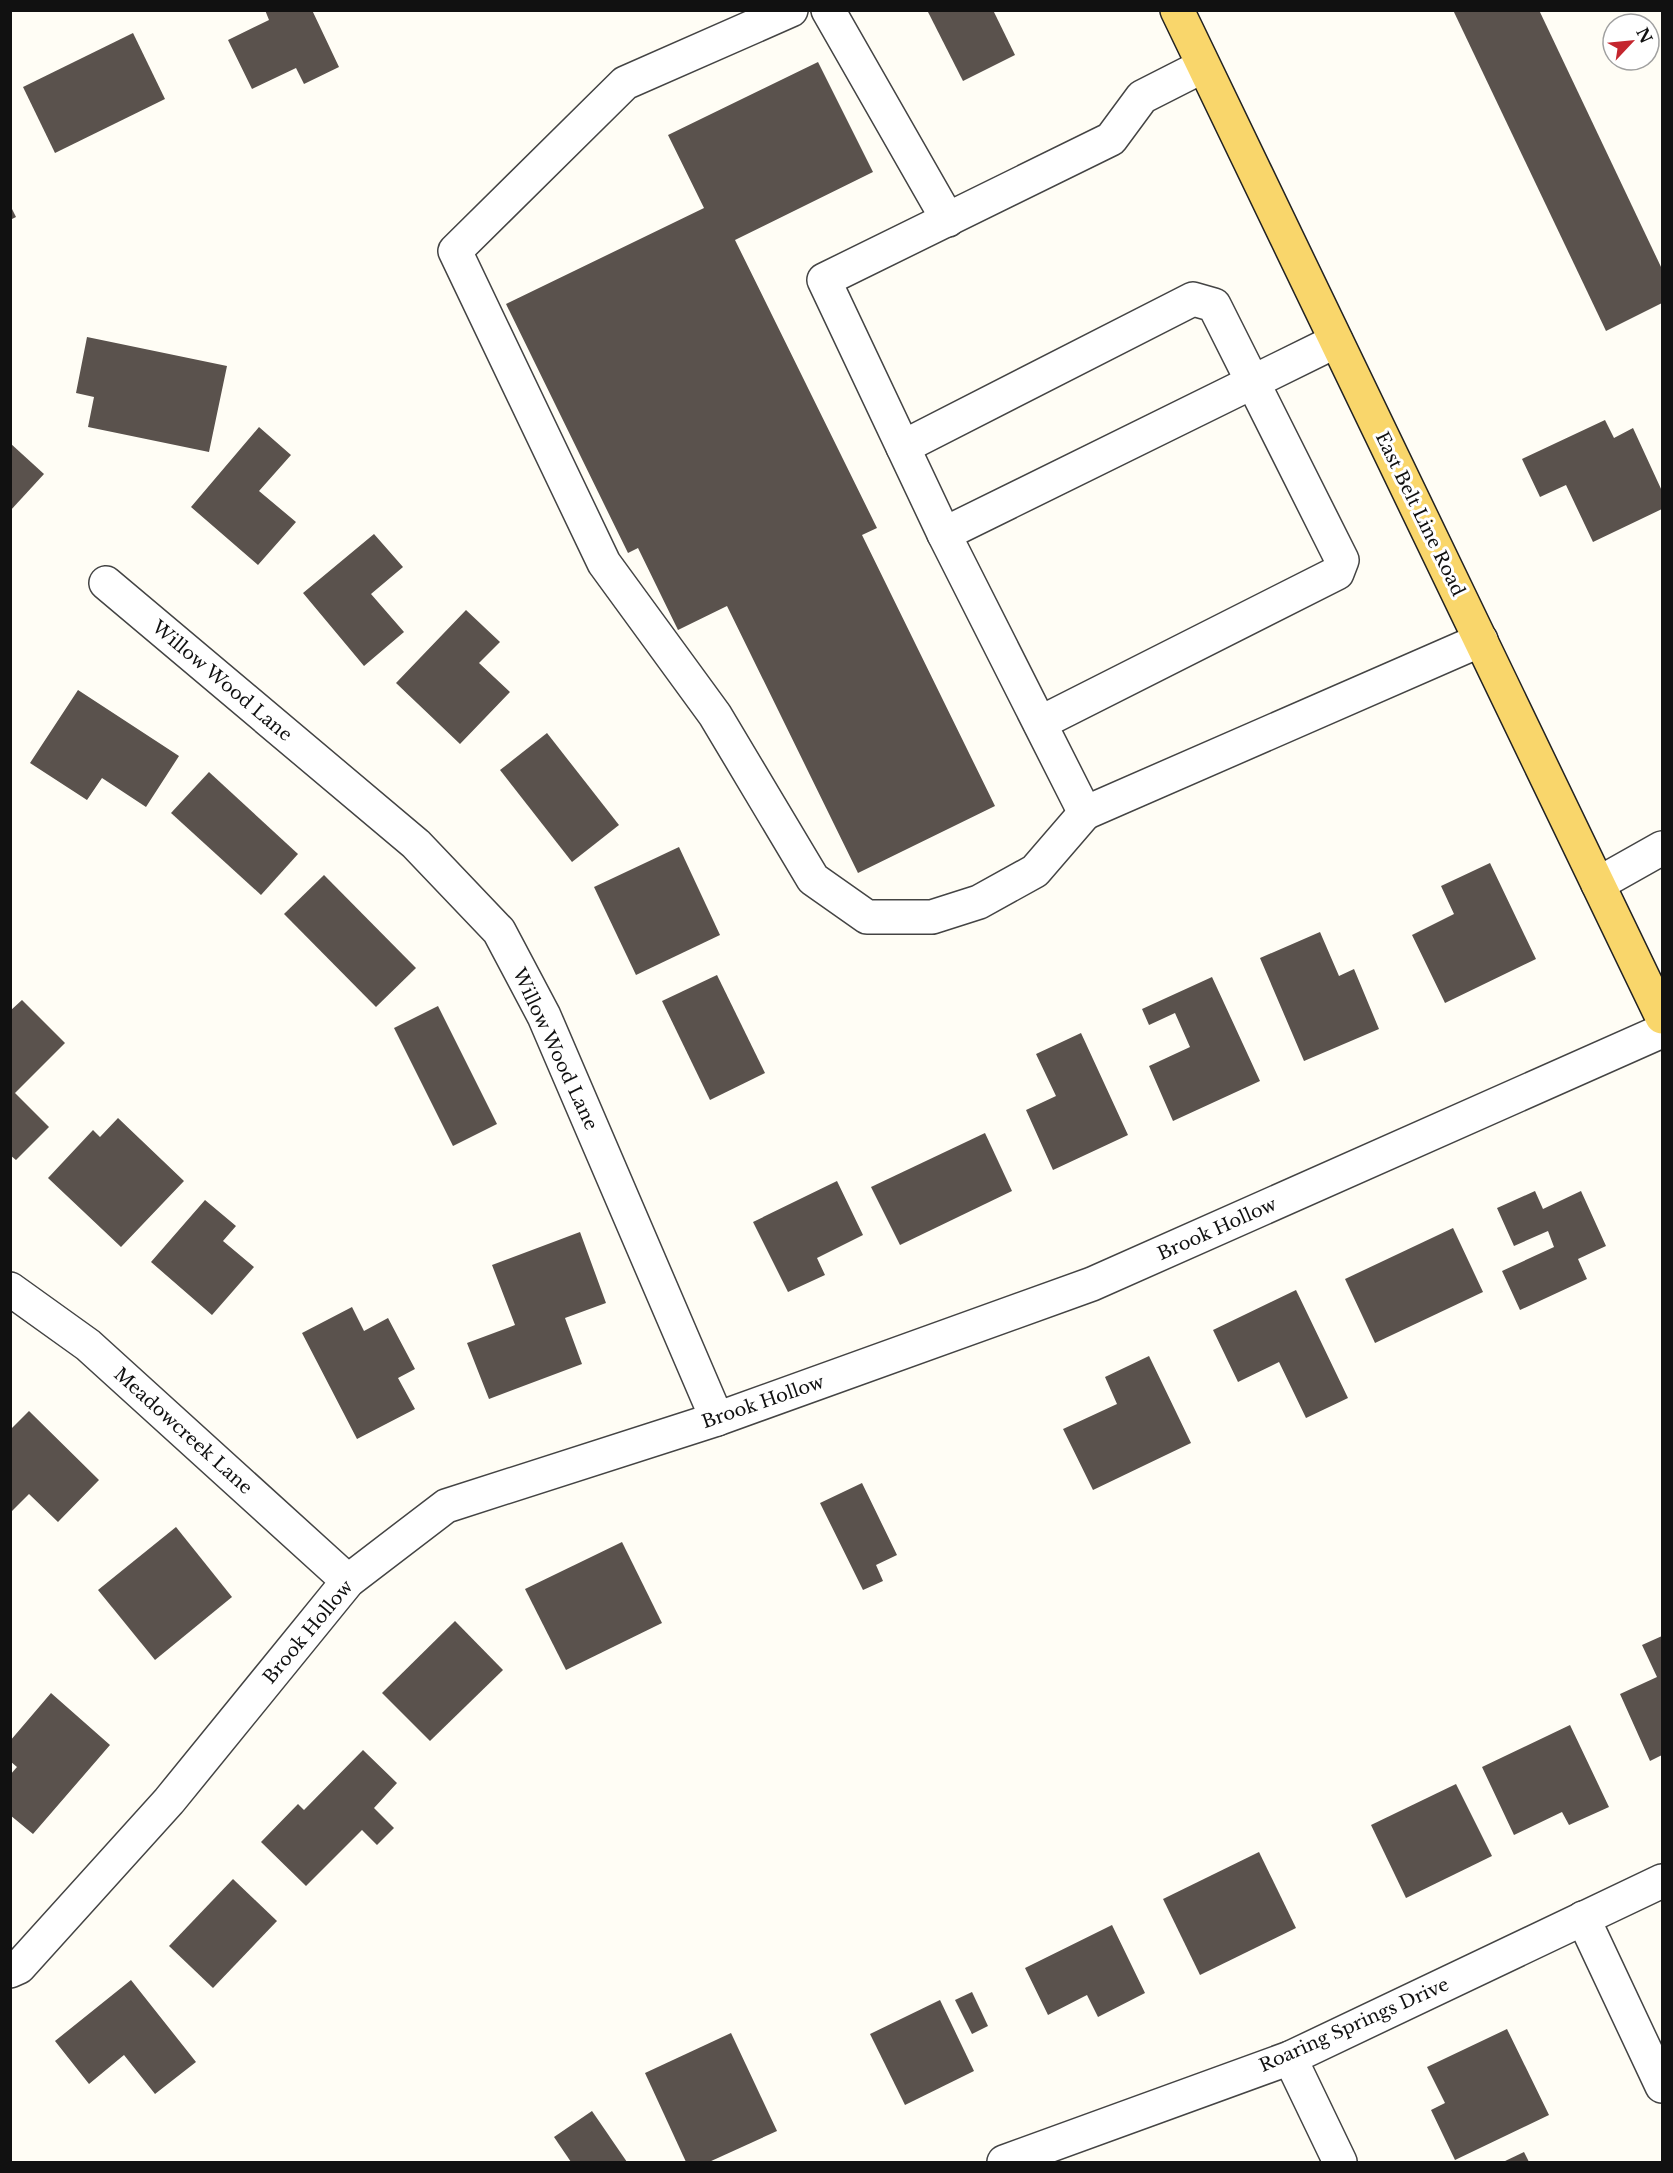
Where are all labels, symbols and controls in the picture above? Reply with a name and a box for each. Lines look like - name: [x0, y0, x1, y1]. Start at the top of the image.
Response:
- north arrow: [1601, 12, 1661, 72]
- text: N: [1632, 24, 1657, 47]
- street label: East Belt Line Road: [1371, 428, 1469, 600]
- street label: Willow Wood Lane: [147, 615, 296, 746]
- street label: Willow Wood Lane: [507, 964, 602, 1133]
- street label: Brook Hollow: [1154, 1193, 1281, 1265]
- street label: Meadowcreek Lane: [109, 1363, 257, 1499]
- street label: Brook Hollow: [699, 1371, 828, 1433]
- street label: Brook Hollow: [258, 1575, 358, 1688]
- street label: Roaring Springs Drive: [1256, 1973, 1452, 2077]

